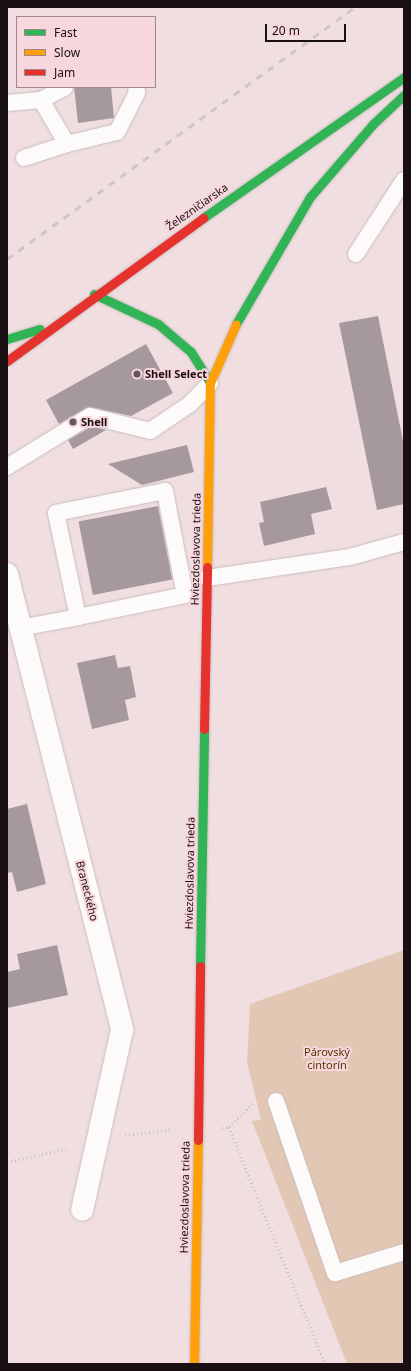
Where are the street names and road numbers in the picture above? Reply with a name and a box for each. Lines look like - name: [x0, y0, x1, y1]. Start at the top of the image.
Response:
- street label: Železničiarska: [164, 181, 230, 233]
- street label: Hviezdoslavova trieda: [188, 493, 204, 605]
- street label: Hviezdoslavova trieda: [182, 817, 198, 929]
- street label: Braneckého: [73, 860, 101, 922]
- street label: Hviezdoslavova trieda: [177, 1141, 193, 1253]

